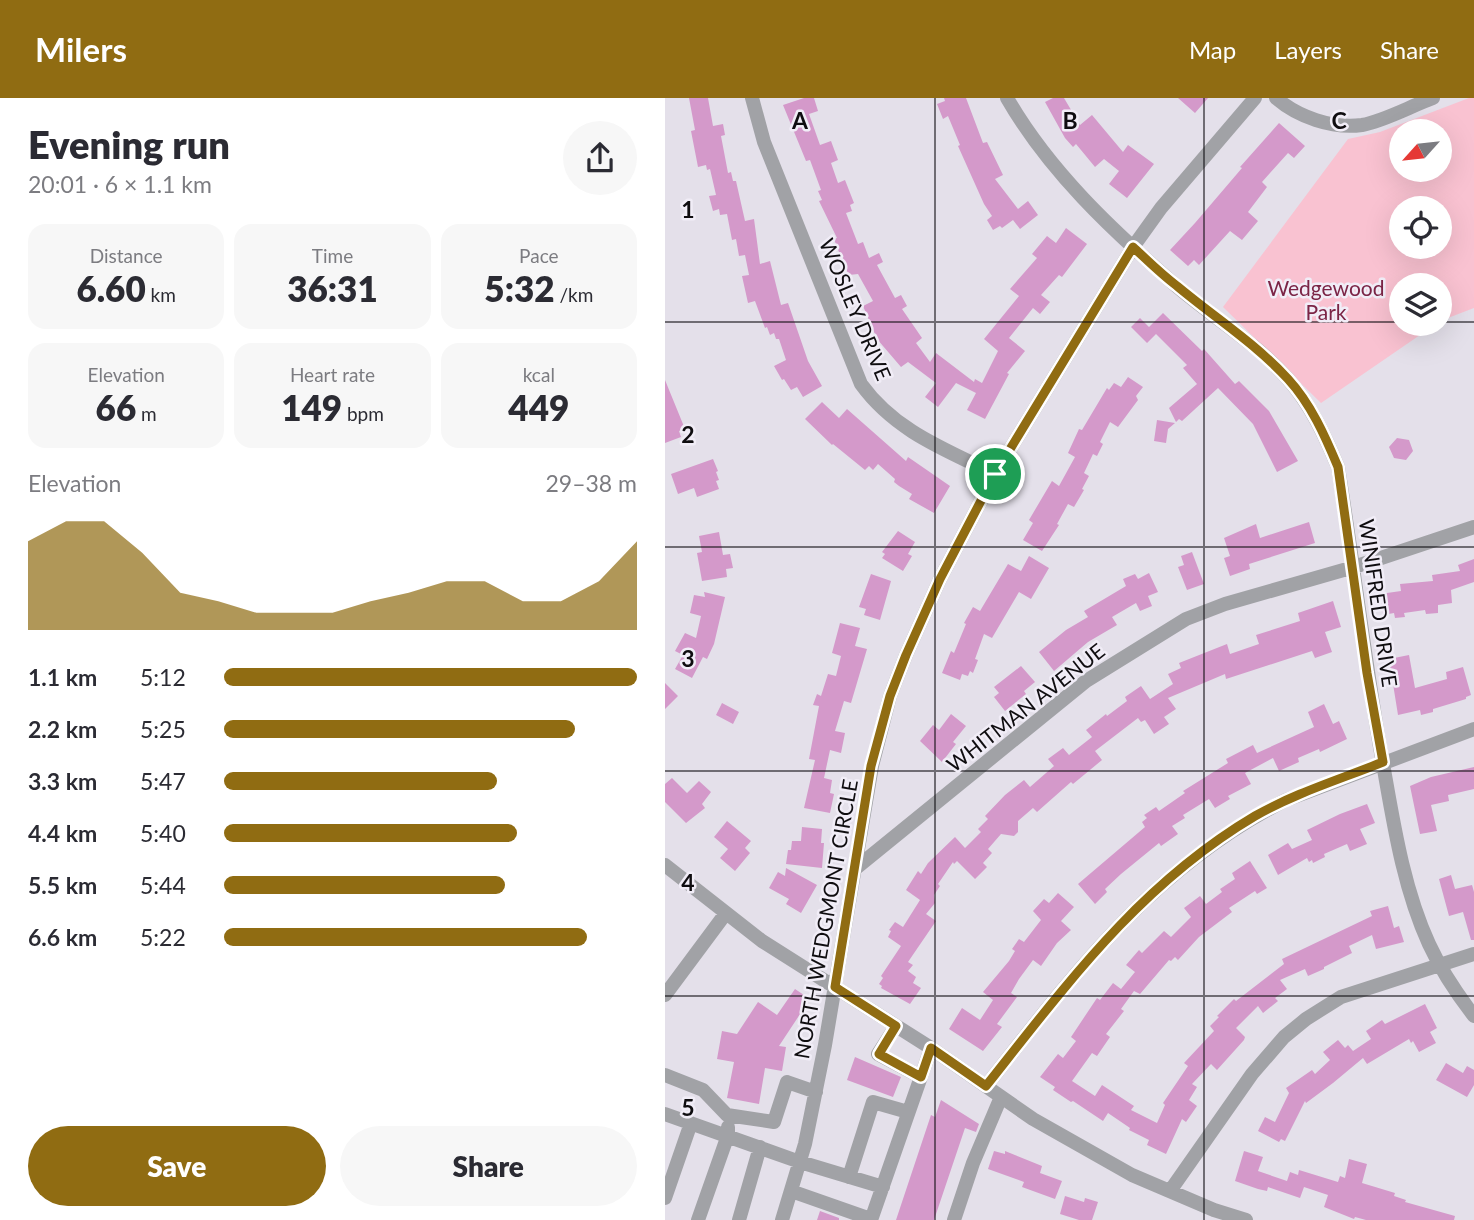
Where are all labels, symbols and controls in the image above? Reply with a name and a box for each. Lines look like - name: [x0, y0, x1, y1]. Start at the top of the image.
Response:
- text: Milers: [35, 29, 127, 69]
- text: Map: [1189, 35, 1236, 64]
- text: Layers: [1274, 35, 1342, 64]
- text: Share: [1380, 35, 1439, 64]
- text: A: [791, 106, 809, 134]
- text: B: [1062, 106, 1078, 134]
- text: C: [1331, 106, 1347, 134]
- north arrow: [1389, 119, 1453, 182]
- map controls: [1389, 119, 1452, 336]
- text: Evening run: [28, 121, 230, 167]
- button: share: [563, 121, 637, 195]
- text: 20:01 · 6 × 1.1 km: [28, 170, 212, 198]
- text: 1: [681, 195, 695, 223]
- button: locate: [1389, 196, 1452, 259]
- street label: WOSLEY DRIVE: [815, 234, 897, 384]
- text: Distance: [90, 244, 163, 267]
- text: Time: [312, 244, 353, 267]
- text: Pace: [519, 244, 559, 267]
- text: 6.60: [76, 267, 146, 309]
- text: 36:31: [287, 267, 378, 309]
- text: 5:32: [484, 267, 555, 309]
- button: layers: [1389, 273, 1452, 336]
- park label: Wedgewood Park: [1267, 275, 1385, 324]
- text: km: [146, 283, 176, 306]
- text: /km: [555, 283, 593, 306]
- text: Elevation: [88, 363, 165, 386]
- text: Heart rate: [290, 363, 375, 386]
- text: kcal: [523, 363, 555, 386]
- text: 66: [96, 386, 136, 428]
- text: 149: [281, 386, 342, 428]
- text: 449: [508, 386, 569, 428]
- text: m: [136, 402, 157, 425]
- text: bpm: [342, 402, 384, 425]
- text: 2: [681, 420, 695, 448]
- pin: [965, 444, 1025, 504]
- icon: arrive: [976, 455, 1014, 493]
- text: Elevation: [28, 469, 121, 497]
- text: 29–38 m: [545, 469, 637, 497]
- street label: WINIFRED DRIVE: [1355, 517, 1403, 689]
- street label: WHITMAN AVENUE: [941, 638, 1109, 776]
- text: 3: [681, 644, 695, 672]
- text: 1.1 km: [28, 663, 97, 691]
- text: 5:12: [140, 663, 186, 691]
- text: 2.2 km: [28, 715, 97, 743]
- text: 5:25: [140, 715, 186, 743]
- text: 3.3 km: [28, 767, 97, 795]
- text: 5:47: [140, 767, 186, 795]
- street label: NORTH WEDGMONT CIRCLE: [788, 777, 862, 1061]
- text: 4.4 km: [28, 819, 97, 847]
- text: 5:40: [140, 819, 186, 847]
- text: 4: [681, 868, 695, 896]
- text: 5.5 km: [28, 871, 97, 899]
- text: 5:44: [140, 871, 186, 899]
- text: 6.6 km: [28, 923, 97, 951]
- text: 5:22: [140, 923, 186, 951]
- text: 5: [681, 1093, 695, 1121]
- button: Save: [28, 1126, 326, 1206]
- button: Share: [340, 1126, 637, 1206]

